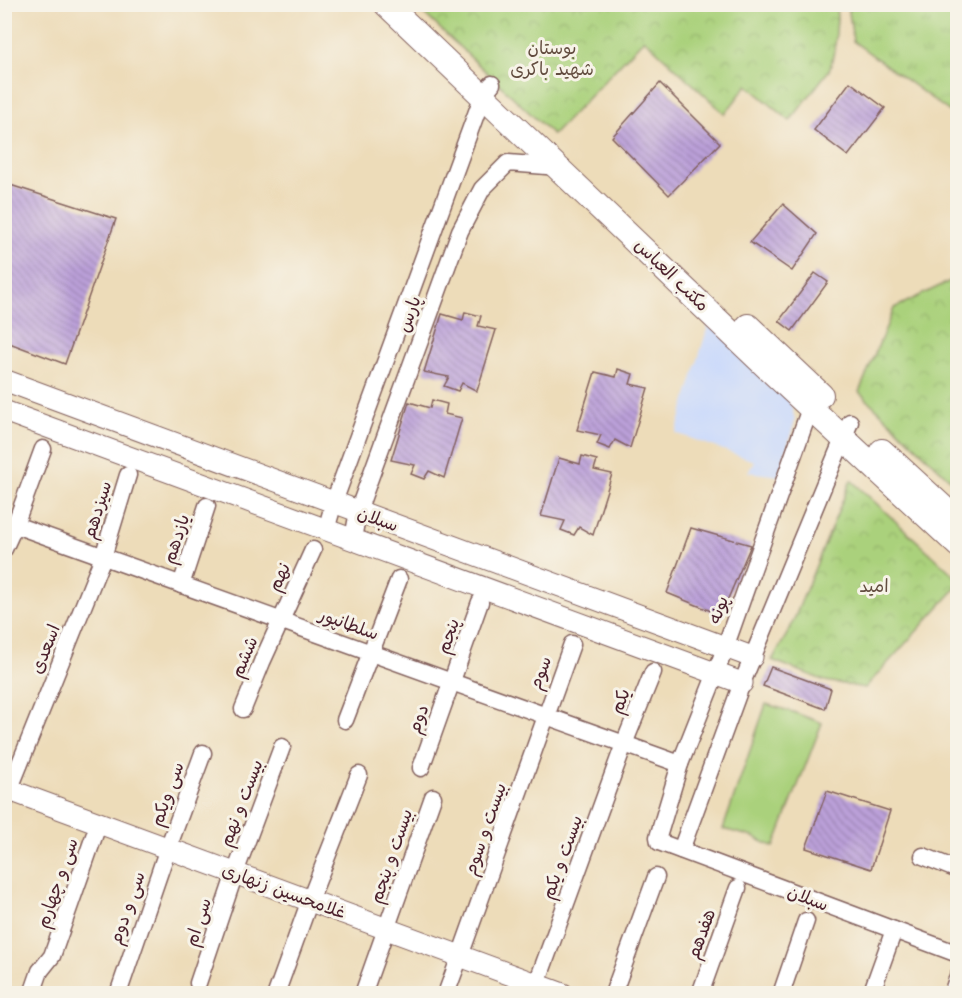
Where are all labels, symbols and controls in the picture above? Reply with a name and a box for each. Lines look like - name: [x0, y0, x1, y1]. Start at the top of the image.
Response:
- park label: بوستان شهید باکری: [510, 33, 594, 81]
- street label: مکتب العباس: [629, 231, 717, 317]
- street label: پارس: [389, 291, 427, 336]
- street label: سیزدهم: [74, 477, 119, 543]
- street label: سبلان: [354, 498, 403, 537]
- street label: یازدهم: [154, 510, 197, 568]
- street label: نهم: [259, 557, 298, 596]
- park label: امید: [859, 571, 889, 598]
- street label: پونه: [699, 591, 734, 628]
- street label: سلطانپور: [314, 599, 383, 646]
- street label: پنجم: [428, 614, 467, 658]
- street label: اسعدی: [21, 620, 66, 677]
- street label: ششم: [222, 632, 265, 682]
- street label: سوم: [520, 652, 559, 694]
- street label: یکم: [601, 684, 638, 718]
- street label: دوم: [399, 700, 436, 738]
- street label: بیست و نهم: [211, 755, 271, 851]
- street label: سی ویکم: [141, 757, 192, 830]
- street label: بیست و سوم: [455, 778, 514, 879]
- street label: بیست و پنجم: [361, 804, 420, 907]
- street label: بیست و یکم: [533, 811, 590, 903]
- street label: سی و چهارم: [28, 834, 86, 932]
- street label: غلامحسین زنهاری: [219, 855, 350, 925]
- street label: سی و دوم: [100, 867, 153, 948]
- street label: سبلان: [784, 876, 833, 917]
- street label: سی ام: [176, 894, 219, 950]
- street label: هفدهم: [678, 904, 723, 963]

